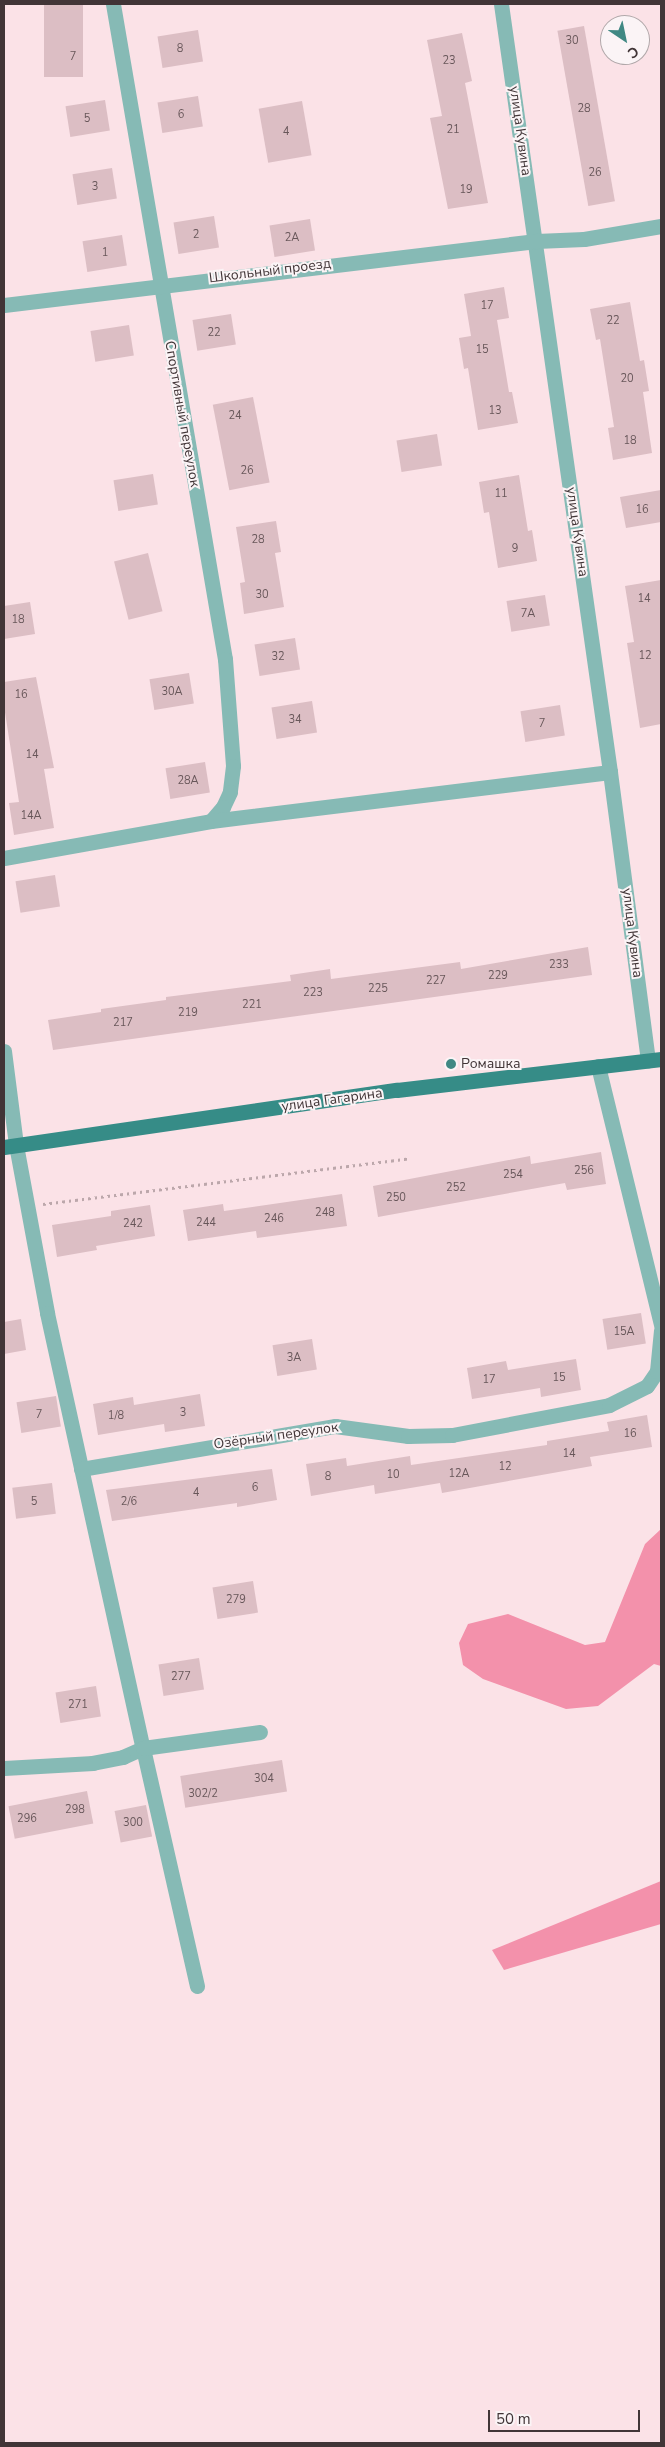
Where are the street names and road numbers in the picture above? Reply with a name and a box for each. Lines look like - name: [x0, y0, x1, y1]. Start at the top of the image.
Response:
- street label: улица Кувина: [505, 85, 535, 177]
- street label: Школьный проезд: [208, 255, 332, 287]
- street label: Спортивный переулок: [161, 340, 203, 488]
- street label: улица Кувина: [562, 486, 592, 578]
- street label: улица Кувина: [618, 887, 646, 979]
- street label: улица Гагарина: [280, 1085, 384, 1115]
- street label: Озёрный переулок: [213, 1419, 339, 1453]

